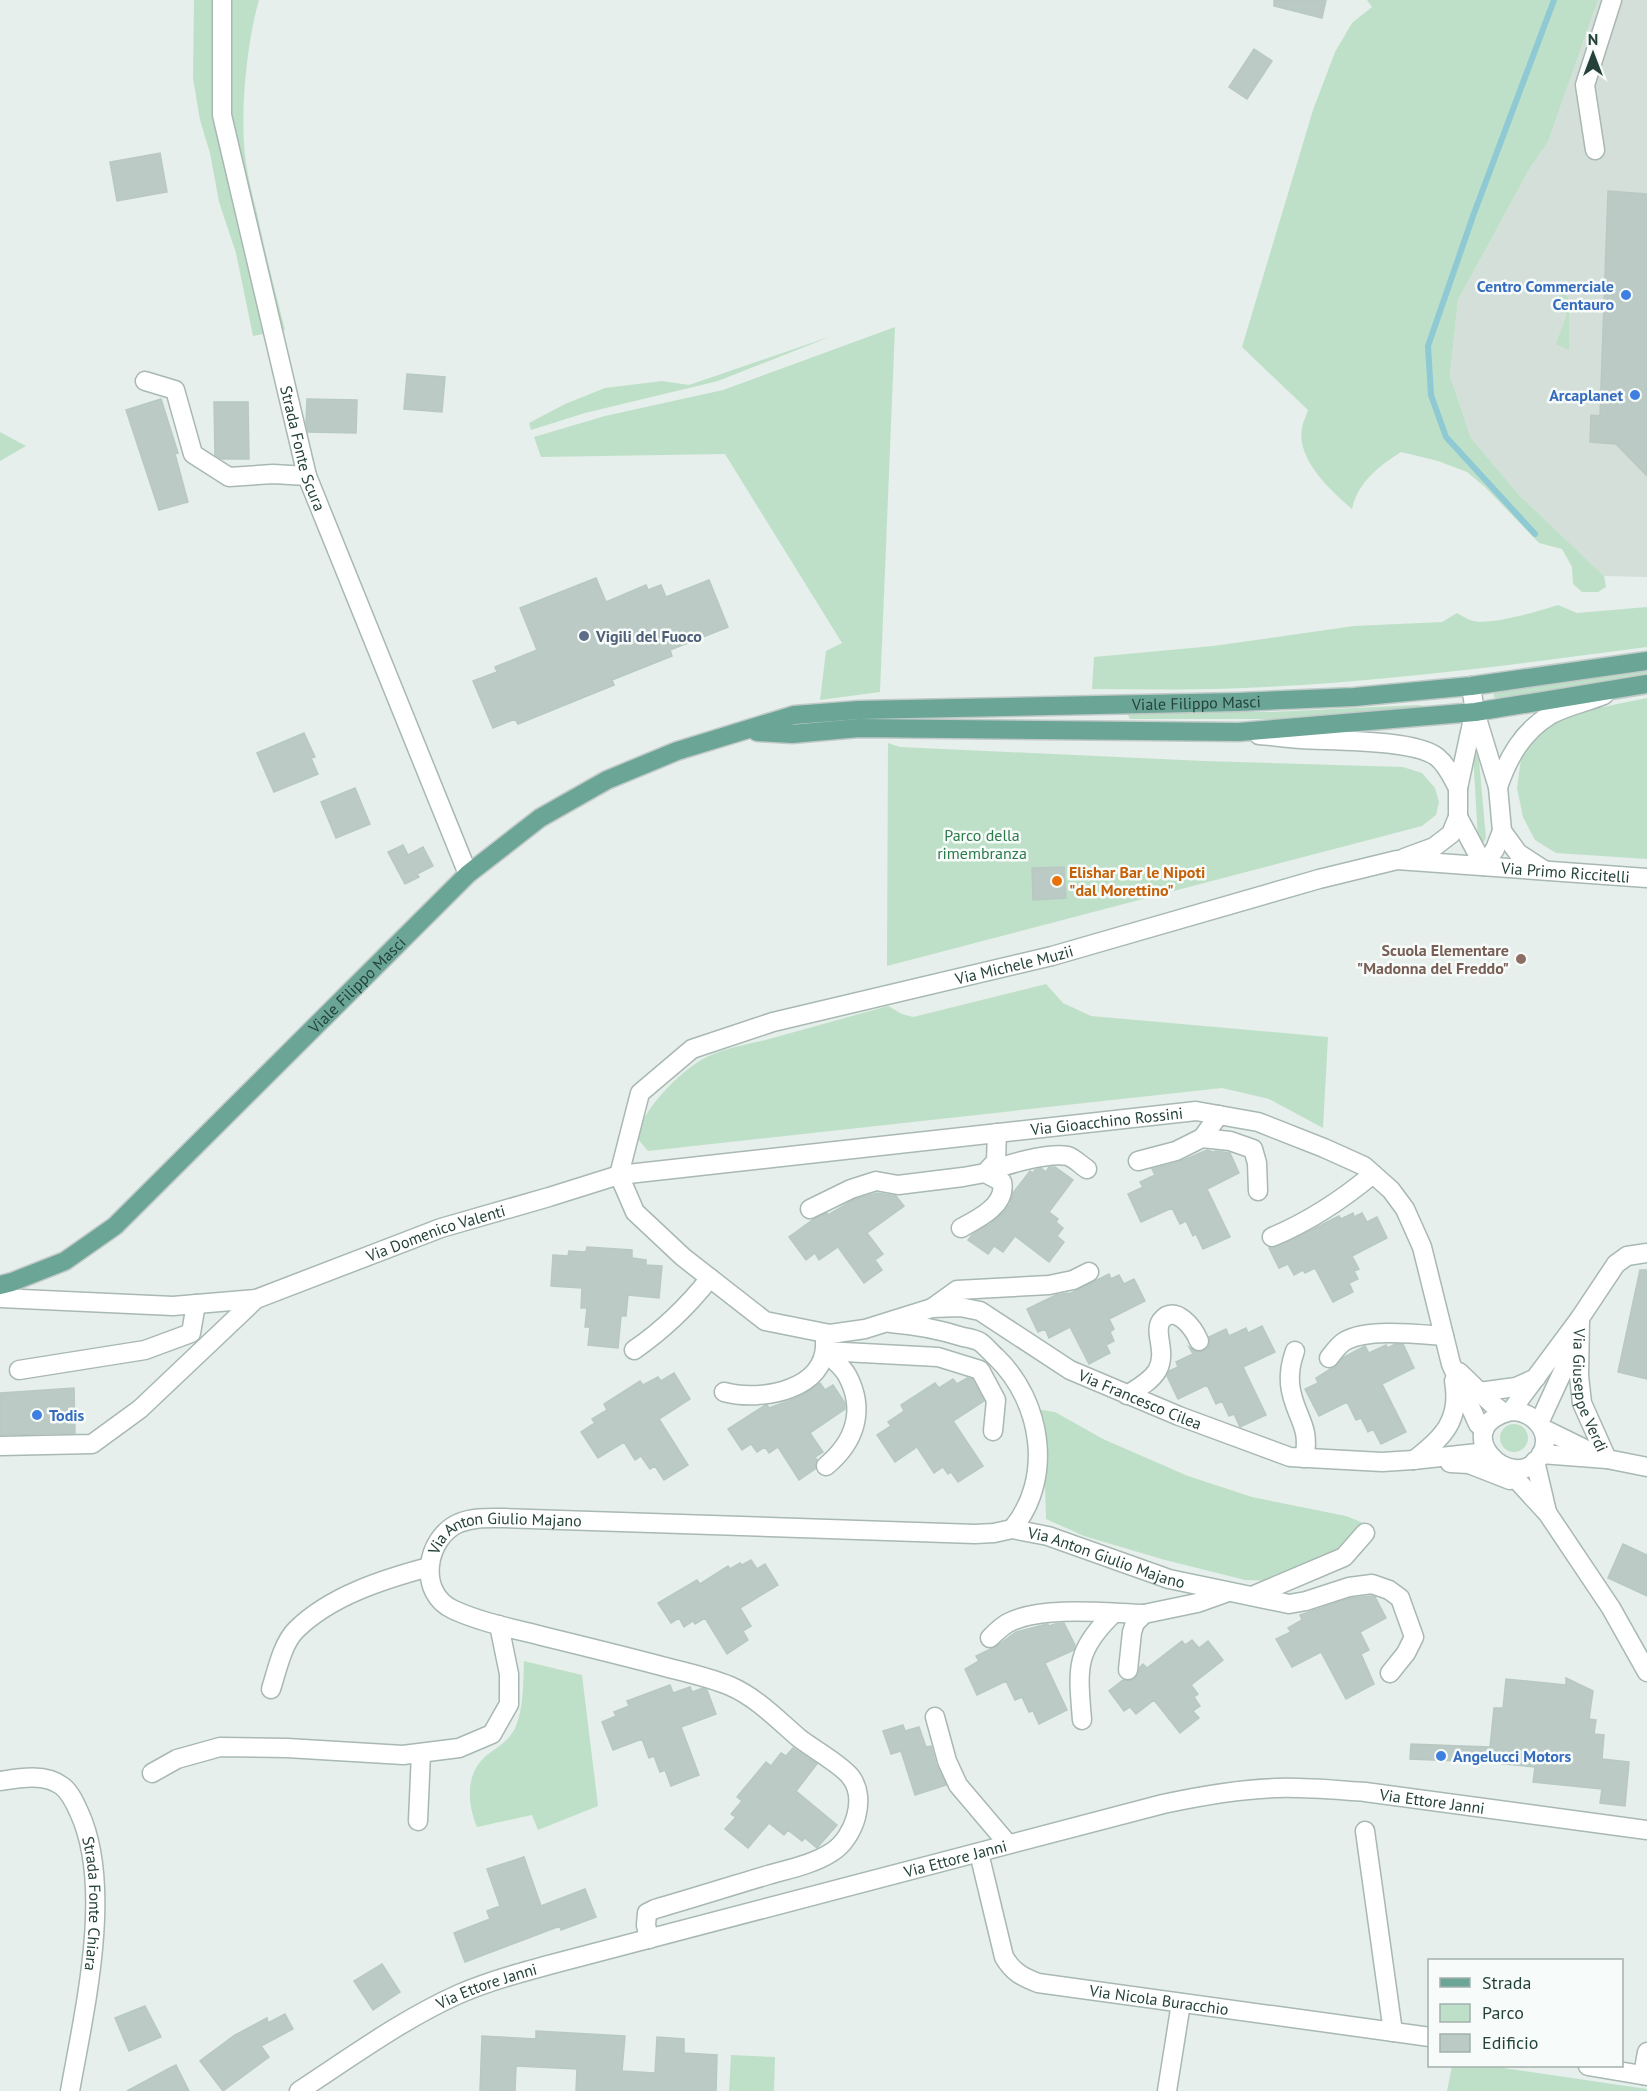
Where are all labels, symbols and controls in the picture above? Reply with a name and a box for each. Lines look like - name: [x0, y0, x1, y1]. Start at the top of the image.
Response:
- north arrow: [1563, 24, 1623, 84]
- text: N: [1588, 29, 1598, 49]
- place label: Centro Commerciale Centauro: [1477, 276, 1614, 314]
- marker: Centro Commerciale Centauro: [1619, 288, 1633, 302]
- street label: Strada Fonte Scura: [276, 384, 330, 514]
- place label: Arcaplanet: [1549, 385, 1623, 405]
- marker: Arcaplanet: [1628, 388, 1642, 402]
- place label: Vigili del Fuoco: [595, 626, 702, 646]
- marker: Vigili del Fuoco: [577, 629, 591, 643]
- street label: Viale Filippo Masci: [1131, 691, 1261, 714]
- park label: Parco della rimembranza: [937, 825, 1027, 863]
- street label: Via Primo Riccitelli: [1500, 857, 1631, 887]
- place label: Elishar Bar le Nipoti "dal Morettino": [1069, 862, 1205, 900]
- marker: Elishar Bar le Nipoti "dal Morettino": [1050, 874, 1064, 888]
- street label: Viale Filippo Masci: [303, 932, 410, 1038]
- street label: Via Michele Muzii: [952, 940, 1075, 989]
- place label: Scuola Elementare "Madonna del Freddo": [1357, 940, 1509, 978]
- marker: Scuola Elementare "Madonna del Freddo": [1514, 952, 1528, 966]
- street label: Via Gioacchino Rossini: [1028, 1103, 1184, 1139]
- street label: Via Domenico Valenti: [362, 1200, 507, 1266]
- street label: Via Giuseppe Verdi: [1569, 1327, 1612, 1455]
- street label: Via Francesco Cilea: [1075, 1364, 1205, 1434]
- place label: Todis: [49, 1405, 85, 1425]
- marker: Todis: [30, 1408, 44, 1422]
- street label: Via Anton Giulio Majano: [423, 1508, 582, 1558]
- street label: Via Anton Giulio Majano: [1025, 1522, 1187, 1592]
- place label: Angelucci Motors: [1453, 1746, 1571, 1766]
- marker: Angelucci Motors: [1434, 1749, 1448, 1763]
- street label: Via Ettore Janni: [1378, 1784, 1486, 1818]
- street label: Strada Fonte Chiara: [78, 1834, 105, 1972]
- street label: Via Ettore Janni: [901, 1835, 1009, 1882]
- street label: Via Ettore Janni: [432, 1959, 539, 2014]
- legend: [1428, 1959, 1623, 2067]
- text: Strada: [1482, 1971, 1531, 1994]
- street label: Via Nicola Buracchio: [1087, 1980, 1230, 2019]
- text: Parco: [1482, 2001, 1524, 2024]
- text: Edificio: [1482, 2031, 1538, 2054]

